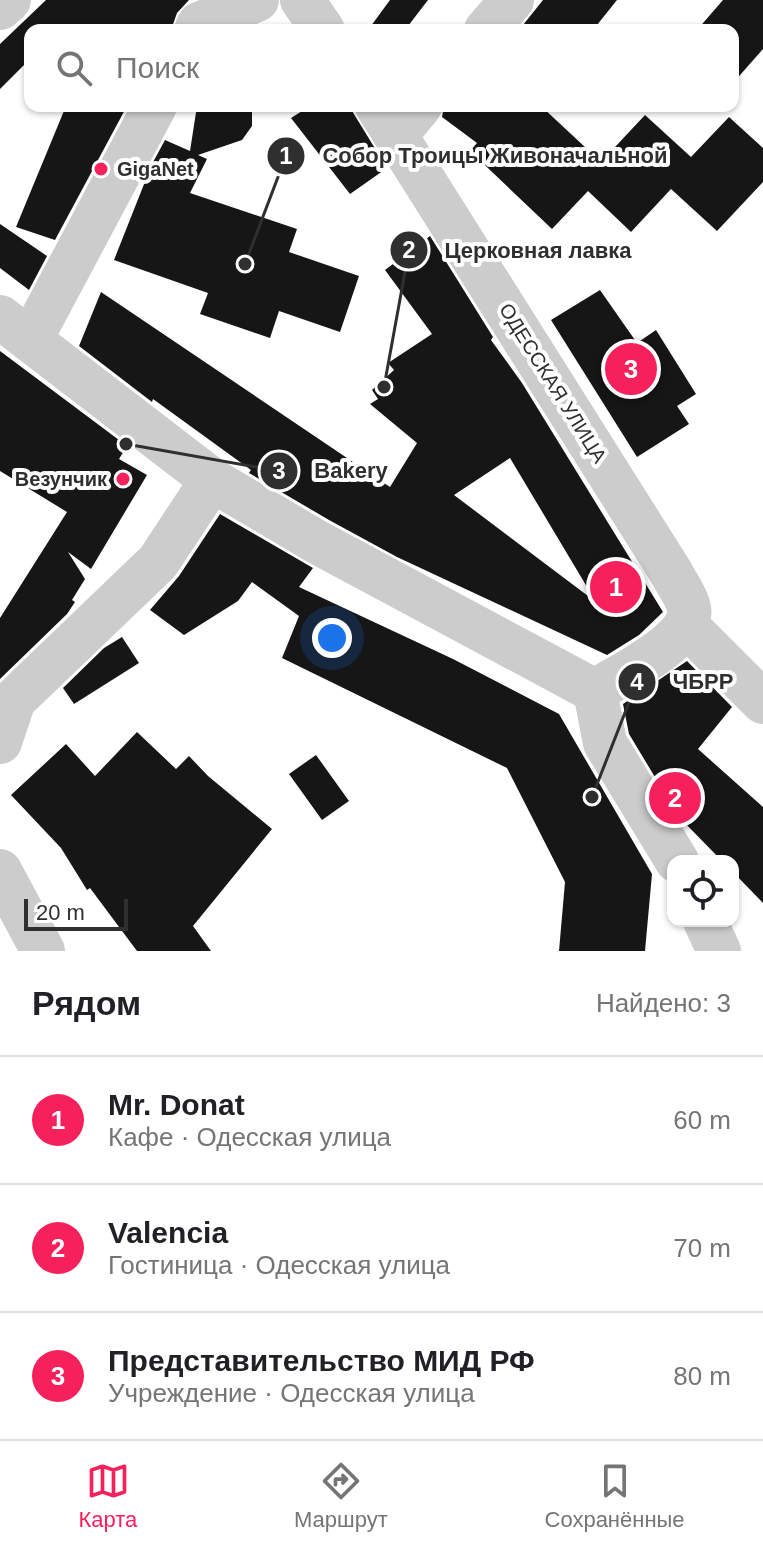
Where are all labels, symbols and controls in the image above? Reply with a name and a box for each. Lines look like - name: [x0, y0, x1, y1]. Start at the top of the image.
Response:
- search box: [24, 24, 739, 112]
- icon: search: [52, 46, 96, 90]
- text: Поиск: [116, 51, 199, 84]
- callout: Собор Троицы Живоначальной: [266, 133, 683, 179]
- text: 1: [279, 142, 293, 169]
- text: Собор Троицы Живоначальной: [322, 143, 668, 168]
- place label: GigaNet: [117, 158, 194, 180]
- marker: GigaNet: [92, 160, 110, 178]
- callout: Церковная лавка: [389, 227, 648, 273]
- text: 2: [402, 236, 416, 263]
- text: Церковная лавка: [444, 238, 632, 263]
- street label: ОДЕССКАЯ УЛИЦА: [495, 299, 611, 467]
- pin: 3: [605, 339, 657, 399]
- callout: Bakery: [259, 448, 404, 494]
- text: 3: [272, 457, 286, 484]
- text: Bakery: [314, 458, 388, 483]
- place label: Везунчик: [15, 468, 108, 490]
- marker: Везунчик: [114, 470, 132, 488]
- pin: 1: [590, 557, 642, 617]
- your location: [312, 618, 352, 658]
- callout: ЧБРР: [617, 659, 749, 705]
- text: 4: [630, 668, 644, 695]
- text: ЧБРР: [673, 669, 733, 694]
- pin: 2: [649, 768, 701, 828]
- map controls: [667, 855, 739, 927]
- button: locate: [667, 855, 739, 927]
- scale bar: [24, 895, 128, 931]
- text: 20 m: [36, 900, 85, 925]
- text: Рядом: [32, 984, 141, 1022]
- text: Найдено: 3: [596, 988, 731, 1018]
- text: Mr. Donat: [108, 1088, 245, 1121]
- text: 1: [51, 1105, 65, 1135]
- text: 60 m: [673, 1105, 731, 1135]
- text: Кафе · Одесская улица: [108, 1122, 391, 1152]
- text: Valencia: [108, 1216, 228, 1249]
- text: 2: [51, 1233, 65, 1263]
- text: 70 m: [673, 1233, 731, 1263]
- text: Гостиница · Одесская улица: [108, 1250, 450, 1280]
- text: Представительство МИД РФ: [108, 1344, 535, 1377]
- text: 3: [51, 1361, 65, 1391]
- text: 80 m: [673, 1361, 731, 1391]
- text: Учреждение · Одесская улица: [108, 1378, 475, 1408]
- tab: Карта: [78, 1459, 137, 1533]
- tab: Маршрут: [294, 1459, 388, 1533]
- tab: Сохранённые: [545, 1459, 685, 1533]

